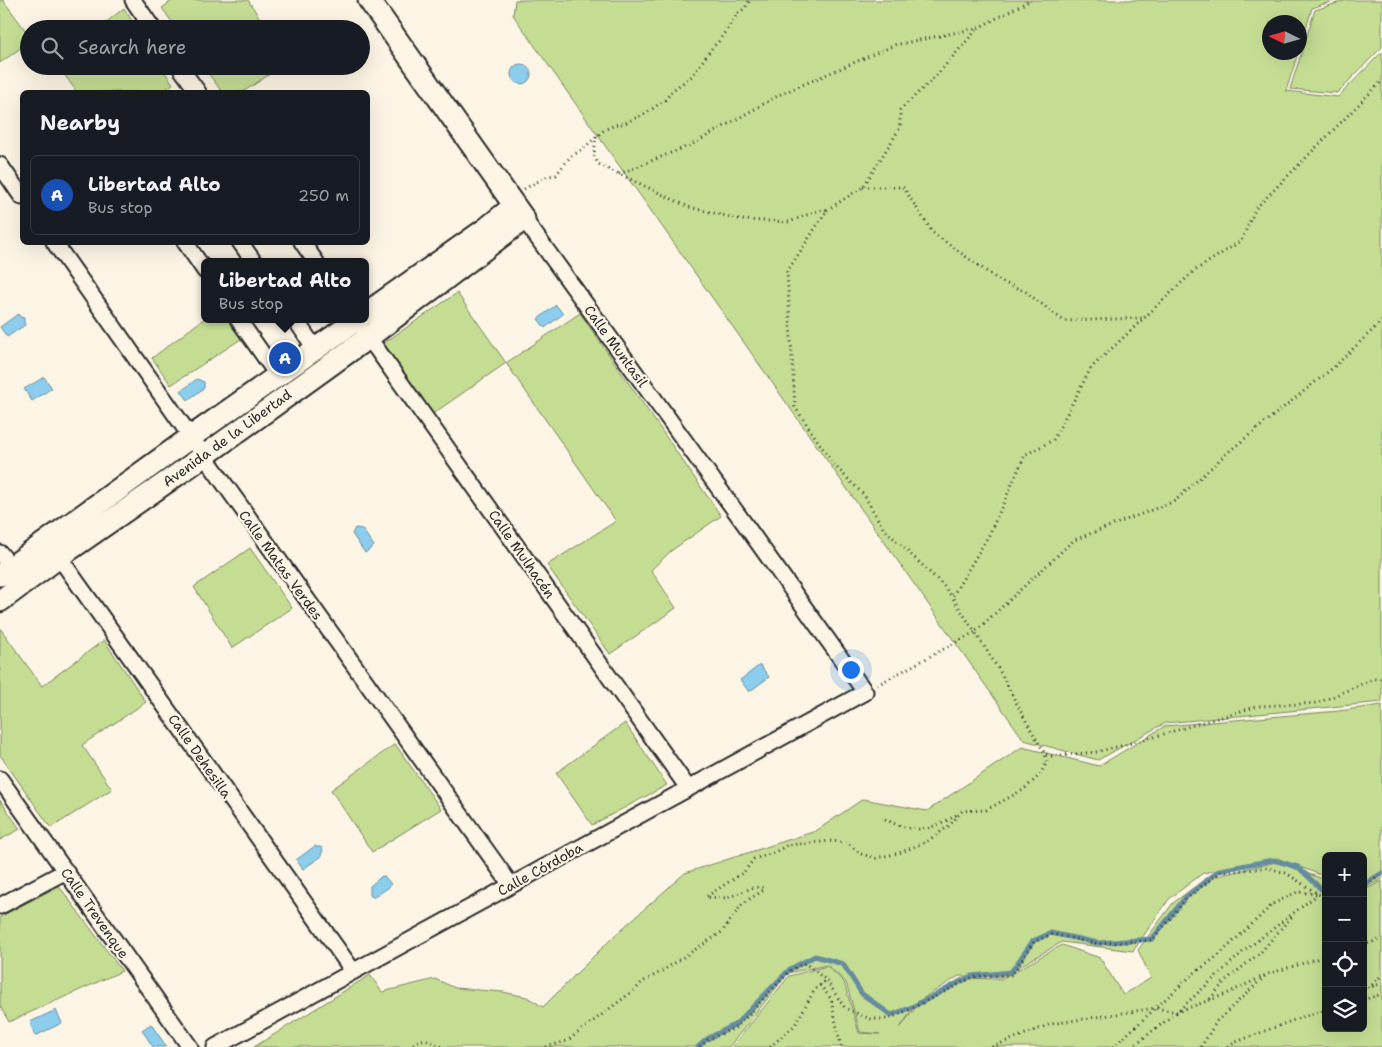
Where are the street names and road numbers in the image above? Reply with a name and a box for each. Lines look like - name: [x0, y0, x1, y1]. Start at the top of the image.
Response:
- street label: Calle Muntasil: [580, 301, 652, 391]
- street label: Avenida de la Libertad: [159, 385, 295, 491]
- street label: Calle Matas Verdes: [235, 506, 327, 624]
- street label: Calle Mulhacén: [485, 506, 559, 602]
- street label: Calle Dehesilla: [164, 710, 236, 802]
- street label: Calle Córdoba: [494, 838, 586, 900]
- street label: Calle Trevenque: [57, 864, 133, 962]

